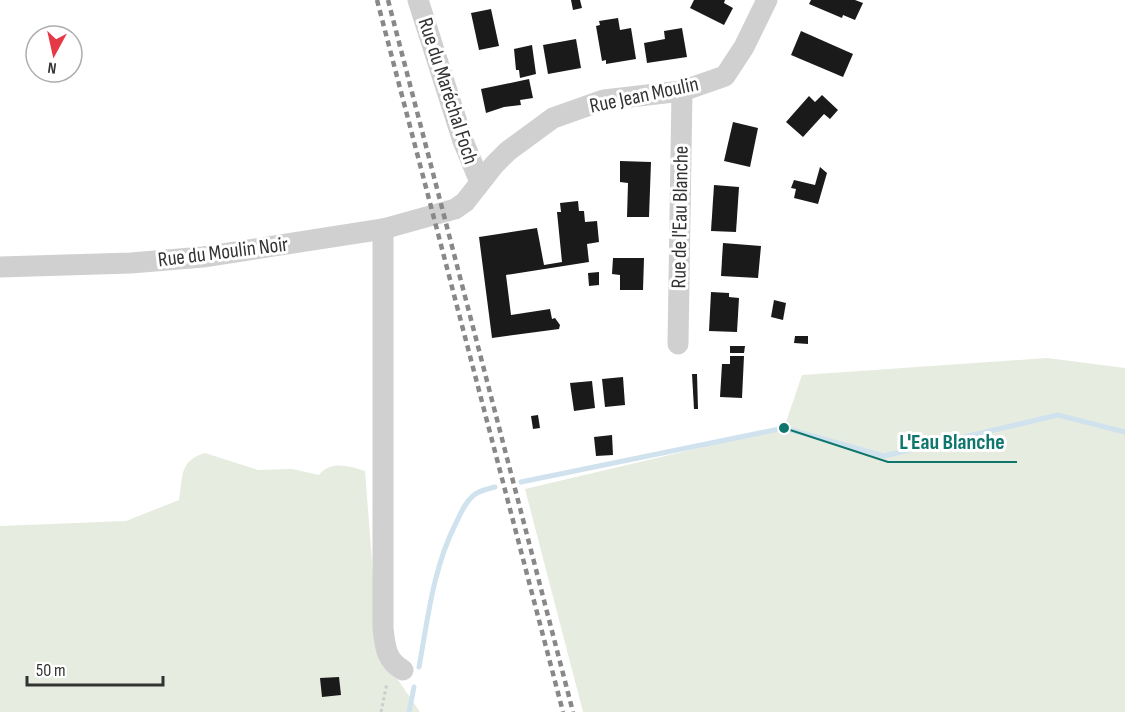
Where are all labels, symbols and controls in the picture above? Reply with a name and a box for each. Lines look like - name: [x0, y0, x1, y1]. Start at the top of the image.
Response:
- street label: Rue du Maréchal Foch: [413, 15, 483, 167]
- north arrow: [24, 24, 84, 84]
- text: N: [47, 57, 58, 77]
- street label: Rue Jean Moulin: [587, 71, 701, 119]
- street label: Rue de l'Eau Blanche: [666, 145, 694, 289]
- street label: Rue du Moulin Noir: [156, 232, 290, 272]
- callout: L'Eau Blanche: [888, 422, 1017, 462]
- text: L'Eau Blanche: [899, 429, 1005, 456]
- scale bar: [27, 649, 164, 687]
- text: 50 m: [36, 660, 66, 681]

